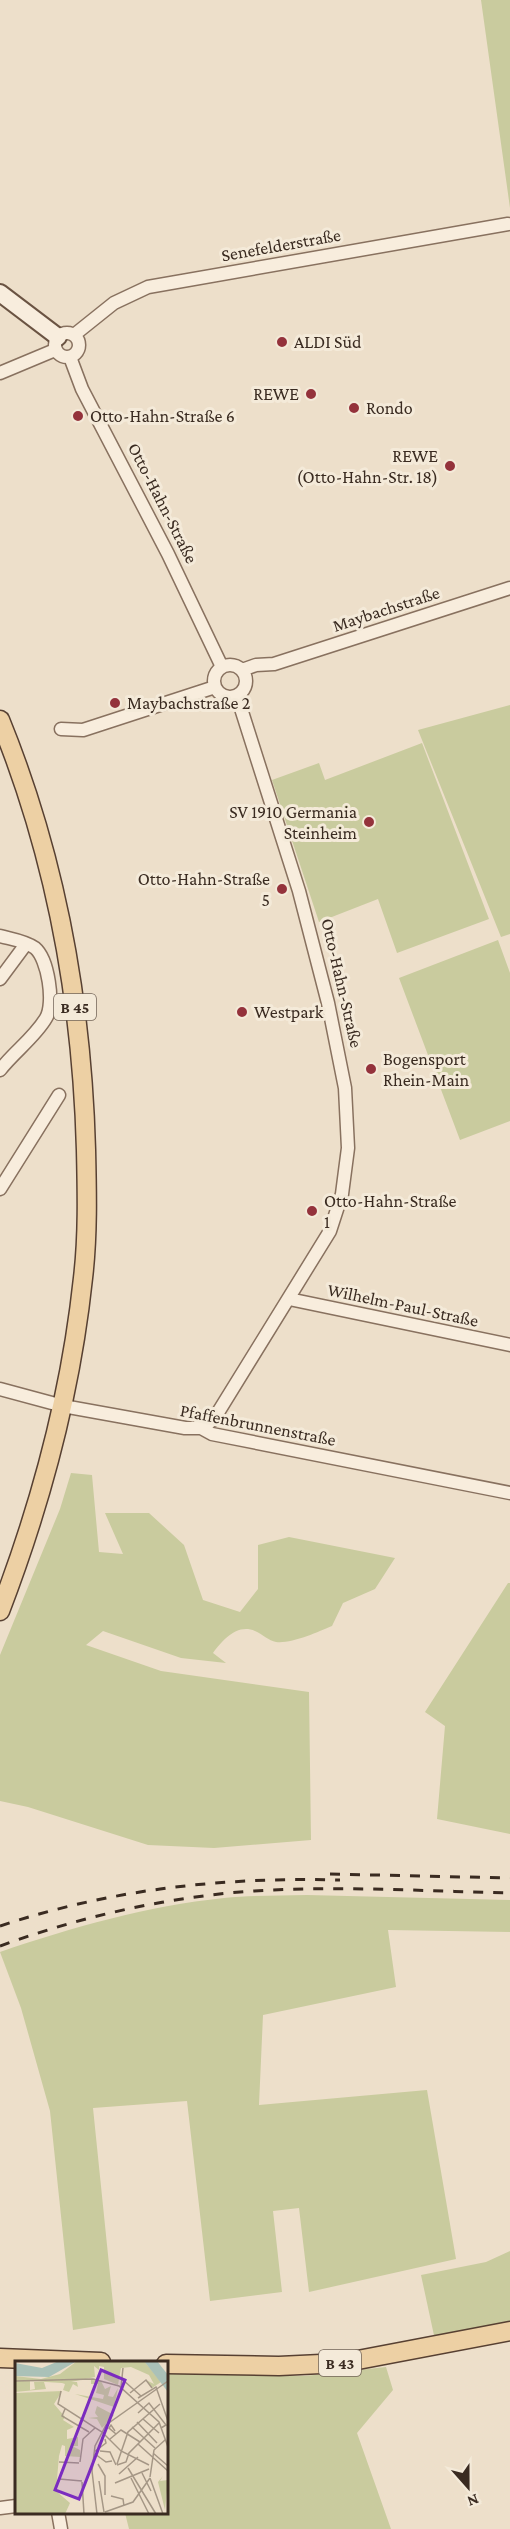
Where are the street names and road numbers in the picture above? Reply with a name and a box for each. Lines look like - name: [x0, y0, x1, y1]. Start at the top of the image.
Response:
- street label: Senefelderstraße: [220, 225, 342, 265]
- street label: Otto-Hahn-Straße: [124, 440, 202, 567]
- street label: Maybachstraße: [330, 582, 442, 636]
- street label: Otto-Hahn-Straße: [317, 916, 367, 1050]
- road number: B 45: [54, 994, 96, 1020]
- street label: Wilhelm-Paul-Straße: [326, 1279, 480, 1331]
- street label: Pfaffenbrunnenstraße: [178, 1400, 338, 1450]
- road number: B 43: [319, 2350, 361, 2376]

